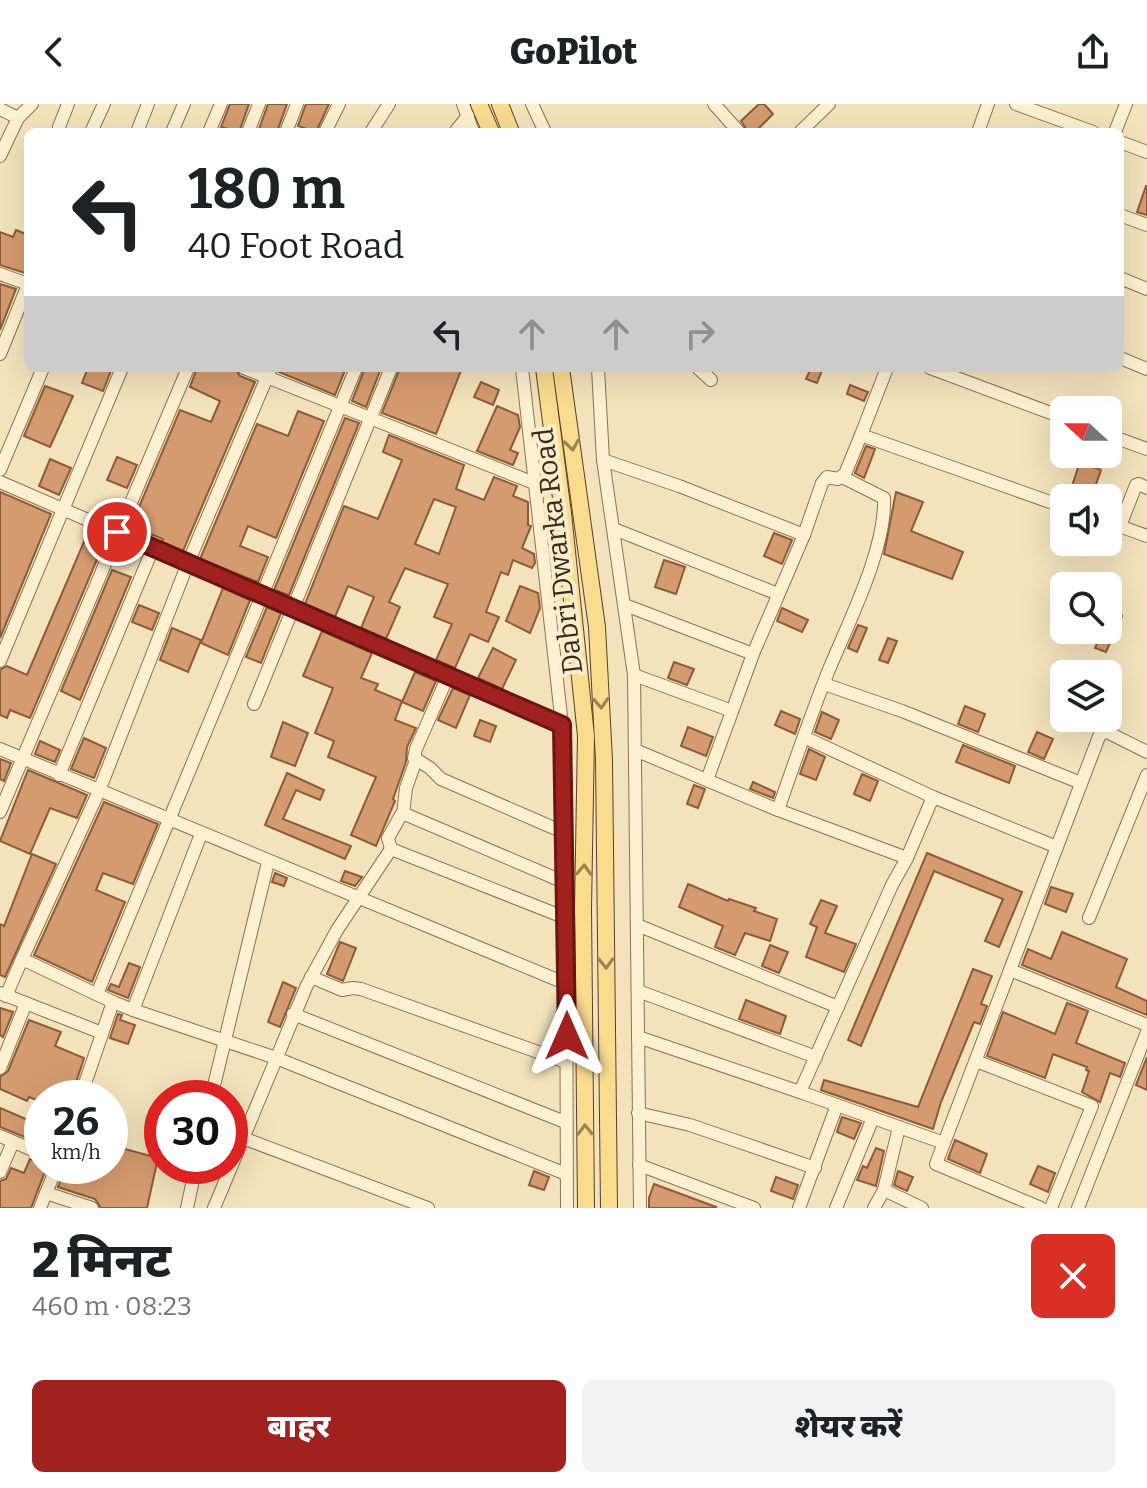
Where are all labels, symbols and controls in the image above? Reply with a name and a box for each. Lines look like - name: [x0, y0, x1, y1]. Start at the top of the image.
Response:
- icon: back: [32, 30, 76, 74]
- text: GoPilot: [510, 30, 637, 74]
- icon: share: [1071, 30, 1115, 74]
- text: 180 m: [188, 156, 345, 223]
- icon: left: [56, 160, 160, 264]
- text: 40 Foot Road: [188, 224, 404, 268]
- icon: left: [426, 312, 470, 356]
- icon: ahead: [510, 312, 554, 356]
- icon: ahead: [594, 312, 638, 356]
- icon: right: [678, 312, 722, 356]
- north arrow: [1050, 396, 1122, 468]
- map controls: [1050, 396, 1122, 732]
- street label: Dabri Dwarka Road: [527, 426, 589, 676]
- one-way arrow: [563, 438, 580, 452]
- button: sound: [1050, 484, 1122, 556]
- pin: [83, 498, 151, 566]
- icon: arrive: [95, 510, 139, 554]
- button: search: [1050, 572, 1122, 644]
- button: layers: [1050, 660, 1122, 732]
- one-way arrow: [592, 697, 609, 710]
- one-way arrow: [576, 863, 593, 876]
- one-way arrow: [597, 957, 615, 970]
- position arrow: [525, 994, 609, 1078]
- speed limit sign: 30: [144, 1080, 248, 1184]
- text: 26: [53, 1098, 99, 1146]
- one-way arrow: [576, 1123, 594, 1136]
- text: km/h: [51, 1140, 101, 1164]
- text: 2 मिनट: [32, 1232, 171, 1290]
- button: close: [1031, 1234, 1115, 1318]
- text: 460 m · 08:23: [32, 1291, 192, 1322]
- button: बाहर: [32, 1380, 566, 1472]
- button: शेयर करें: [582, 1380, 1115, 1472]

